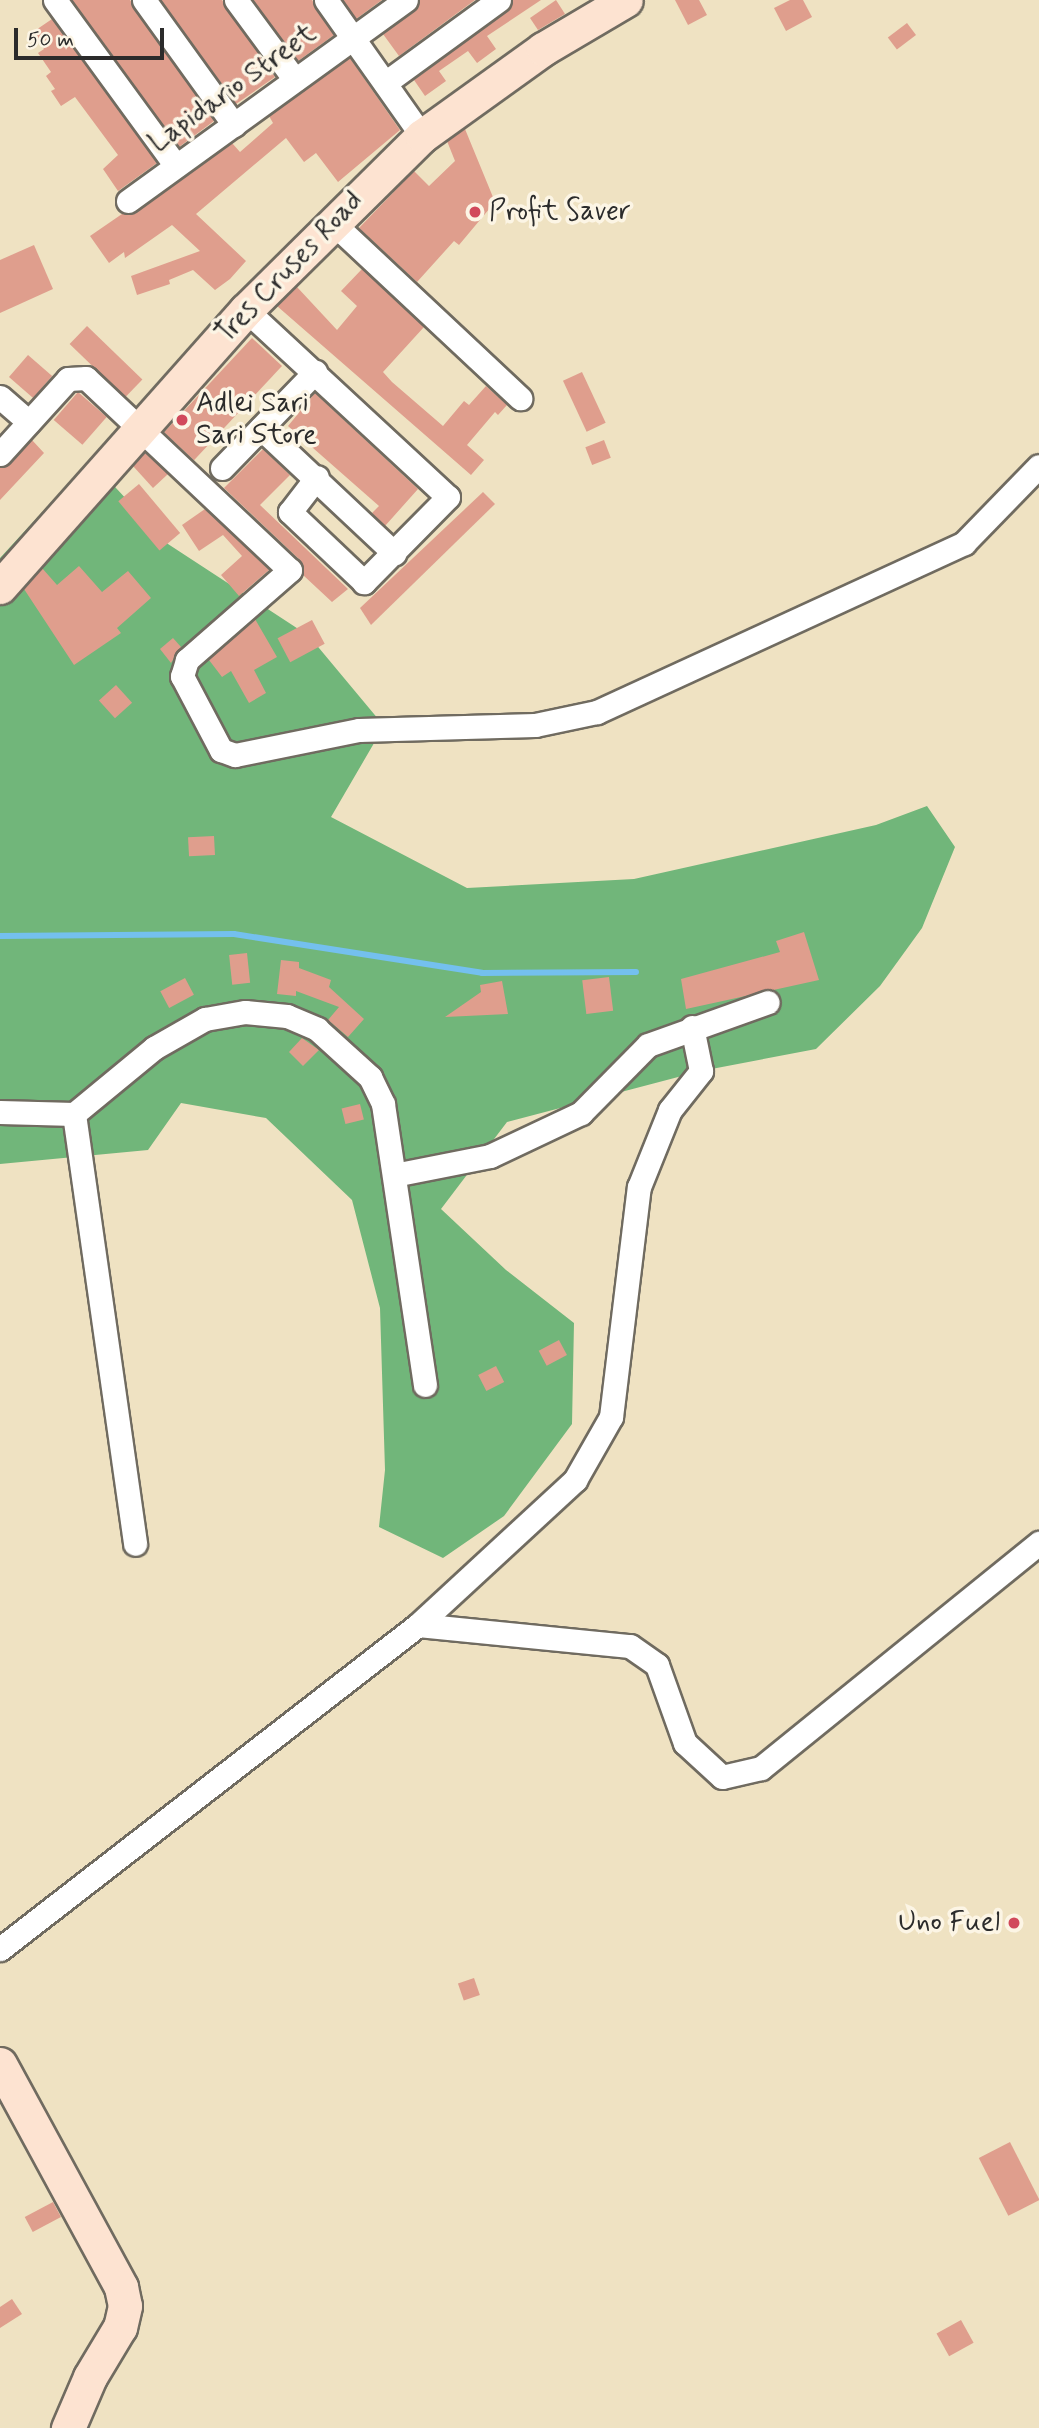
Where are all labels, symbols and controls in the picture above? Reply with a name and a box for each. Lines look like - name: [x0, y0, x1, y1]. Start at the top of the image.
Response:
- scale bar: [18, 14, 168, 58]
- street label: Lapidario Street: [143, 17, 323, 161]
- text: 50 m: [27, 26, 74, 54]
- street label: Tres Cruses Road: [209, 185, 371, 351]
- place label: Profit Saver: [489, 195, 635, 229]
- marker: Profit Saver: [467, 204, 483, 220]
- place label: Adlei Sari Sari Store: [196, 387, 314, 453]
- marker: Adlei Sari Sari Store: [174, 412, 190, 428]
- place label: Uno Fuel: [902, 1906, 1000, 1940]
- marker: Uno Fuel: [1006, 1915, 1022, 1931]

